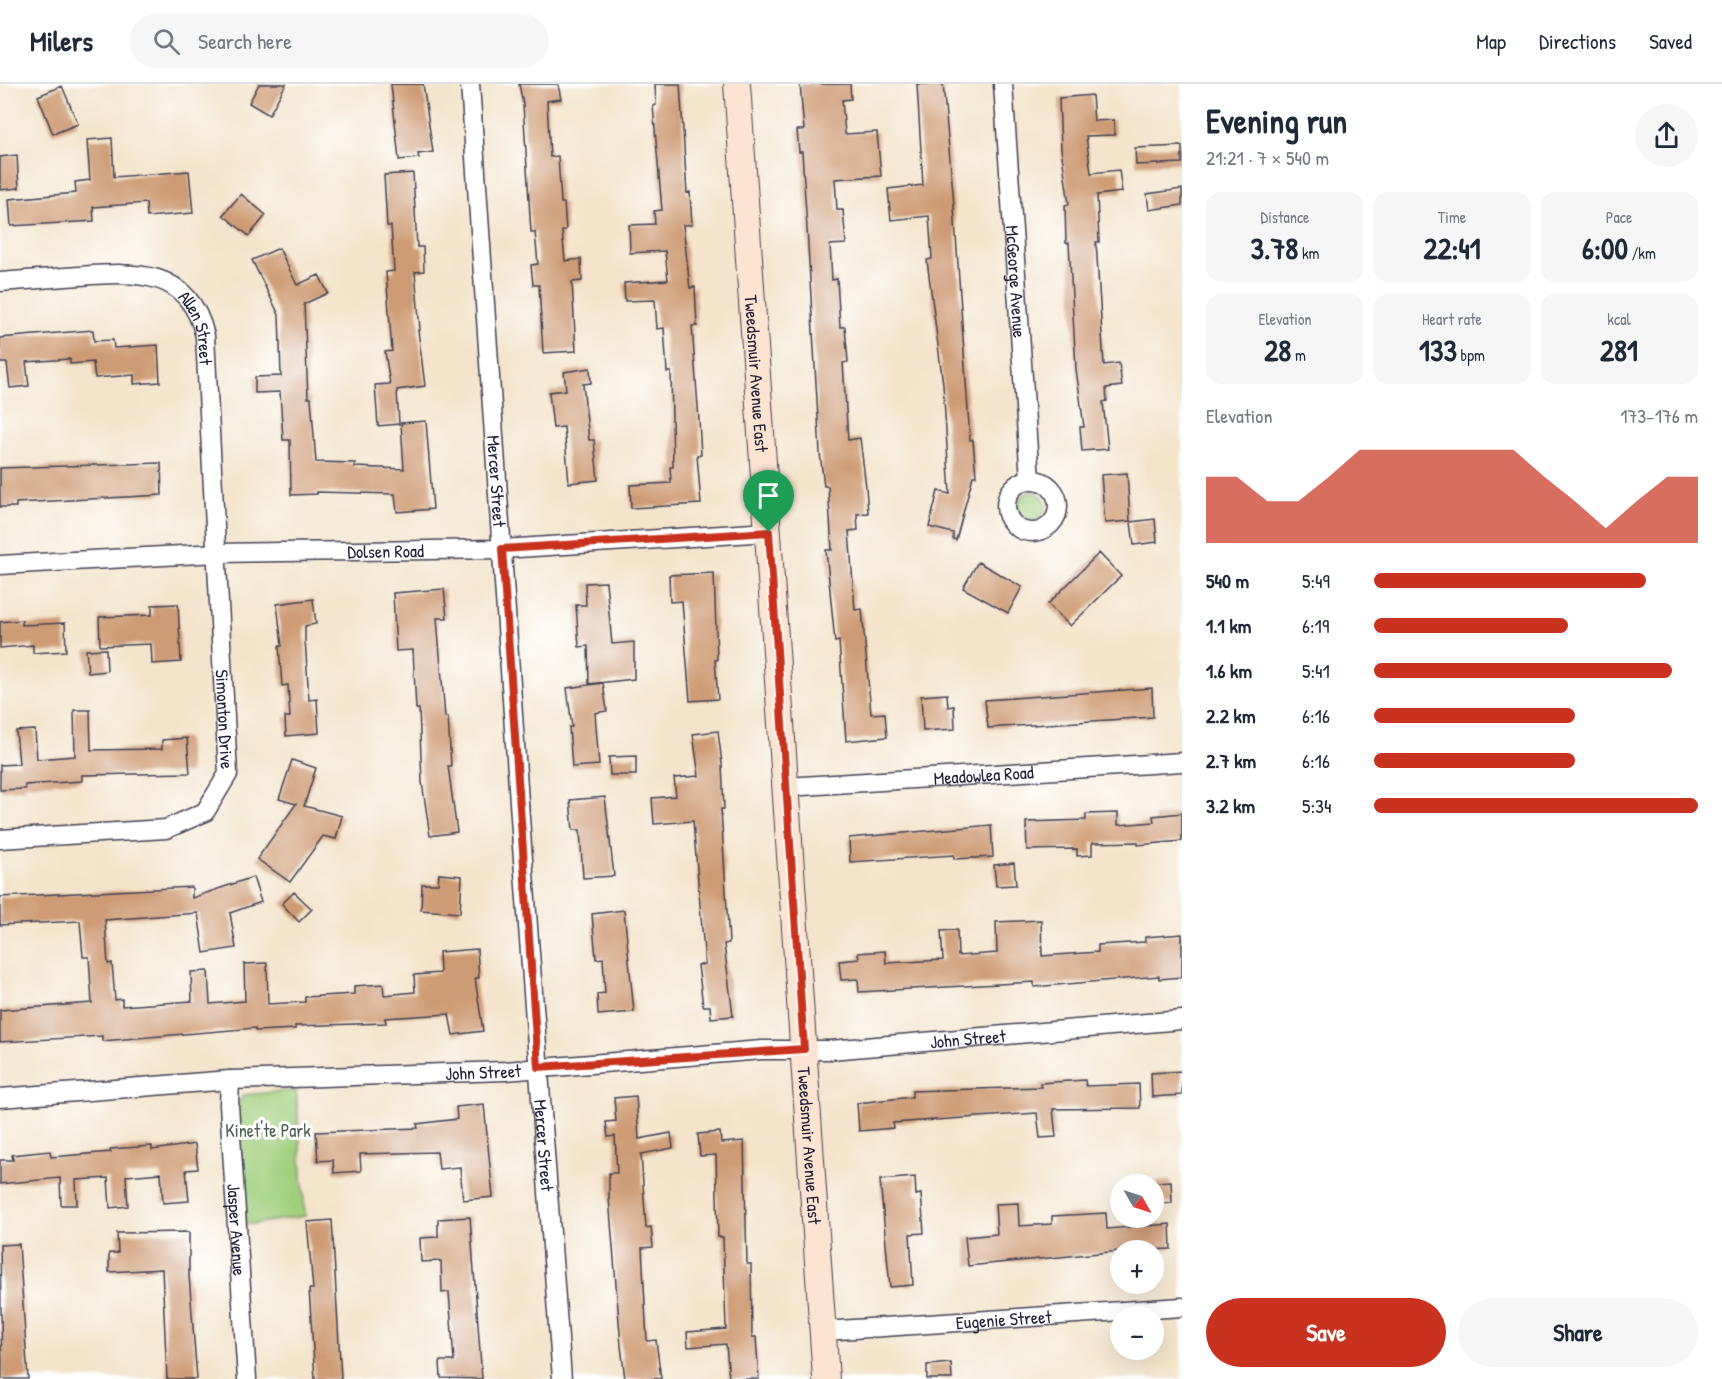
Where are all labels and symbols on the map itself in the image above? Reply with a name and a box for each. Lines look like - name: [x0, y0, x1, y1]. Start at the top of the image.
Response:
- street label: McGeorge Avenue: [1000, 224, 1033, 339]
- street label: Allen Street: [173, 284, 219, 366]
- street label: Tweedsmuir Avenue East: [739, 294, 775, 454]
- street label: Mercer Street: [481, 434, 513, 529]
- pin: [743, 470, 794, 532]
- street label: Dolsen Road: [347, 538, 424, 564]
- street label: Simonton Drive: [210, 669, 240, 770]
- street label: Meadowlea Road: [933, 759, 1034, 790]
- street label: John Street: [929, 1023, 1007, 1054]
- street label: John Street: [445, 1057, 523, 1085]
- street label: Tweedsmuir Avenue East: [792, 1066, 828, 1226]
- street label: Mercer Street: [529, 1099, 560, 1193]
- park label: Kinet'te Park: [225, 1118, 311, 1143]
- north arrow: [1110, 1174, 1164, 1228]
- street label: Jasper Avenue: [222, 1183, 253, 1277]
- street label: Eugenie Street: [955, 1303, 1053, 1335]

